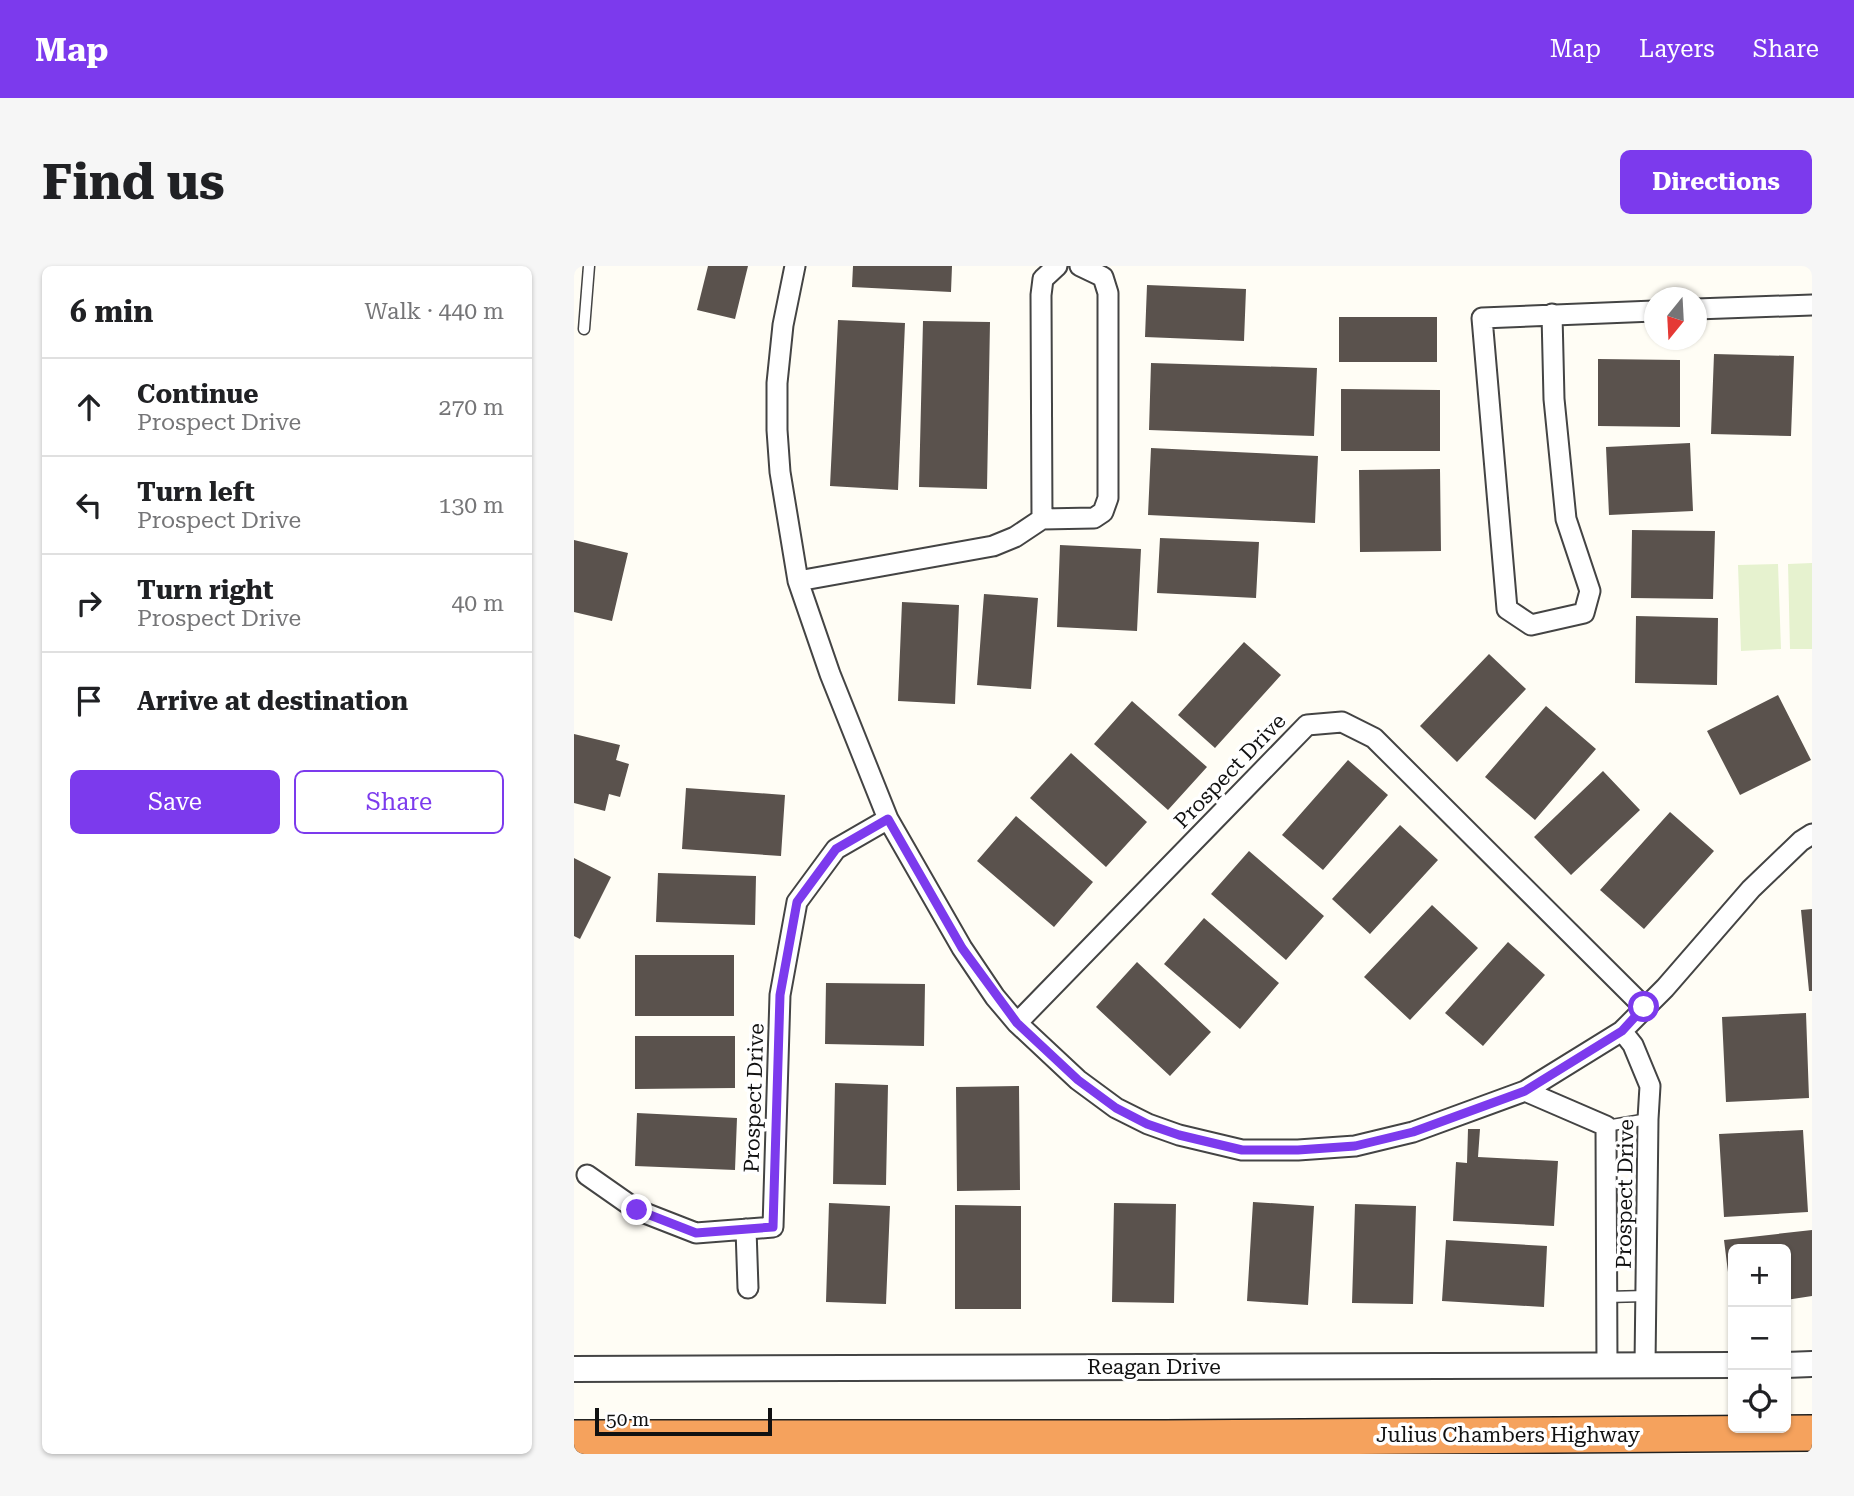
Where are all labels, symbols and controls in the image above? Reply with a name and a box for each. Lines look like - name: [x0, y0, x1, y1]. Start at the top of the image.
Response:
- text: Map: [35, 30, 109, 69]
- text: Map: [1550, 35, 1601, 63]
- text: Layers: [1639, 35, 1715, 63]
- text: Share: [1753, 35, 1819, 63]
- button: Directions: [1620, 150, 1812, 214]
- text: Find us: [42, 154, 225, 211]
- north arrow: [1644, 287, 1707, 350]
- text: 6 min: [70, 294, 153, 329]
- text: Walk · 440 m: [365, 298, 504, 325]
- text: Continue: [137, 379, 259, 409]
- icon: ahead: [70, 388, 108, 426]
- text: 270 m: [439, 394, 504, 421]
- text: Prospect Drive: [137, 409, 301, 436]
- text: Turn left: [137, 477, 255, 507]
- icon: left: [70, 486, 108, 524]
- text: 130 m: [439, 492, 504, 519]
- text: Prospect Drive: [137, 507, 301, 534]
- text: Turn right: [137, 575, 273, 605]
- icon: right: [70, 584, 108, 622]
- text: 40 m: [451, 590, 504, 617]
- text: Prospect Drive: [137, 605, 301, 632]
- icon: arrive: [70, 682, 108, 720]
- text: Arrive at destination: [137, 686, 408, 716]
- street label: Prospect Drive: [1169, 709, 1291, 833]
- button: Save: [70, 770, 280, 834]
- button: Share: [294, 770, 504, 834]
- route start: [1628, 991, 1659, 1022]
- street label: Prospect Drive: [739, 1023, 769, 1173]
- street label: Prospect Drive: [1612, 1119, 1638, 1269]
- route end: [621, 1194, 652, 1225]
- map controls: [1728, 1244, 1791, 1433]
- button: +: [1728, 1244, 1791, 1307]
- button: −: [1728, 1307, 1791, 1370]
- street label: Reagan Drive: [1087, 1355, 1221, 1379]
- button: locate: [1728, 1370, 1791, 1433]
- scale bar: [595, 1405, 772, 1437]
- text: 50 m: [606, 1408, 649, 1431]
- street label: Julius Chambers Highway: [1376, 1423, 1641, 1447]

